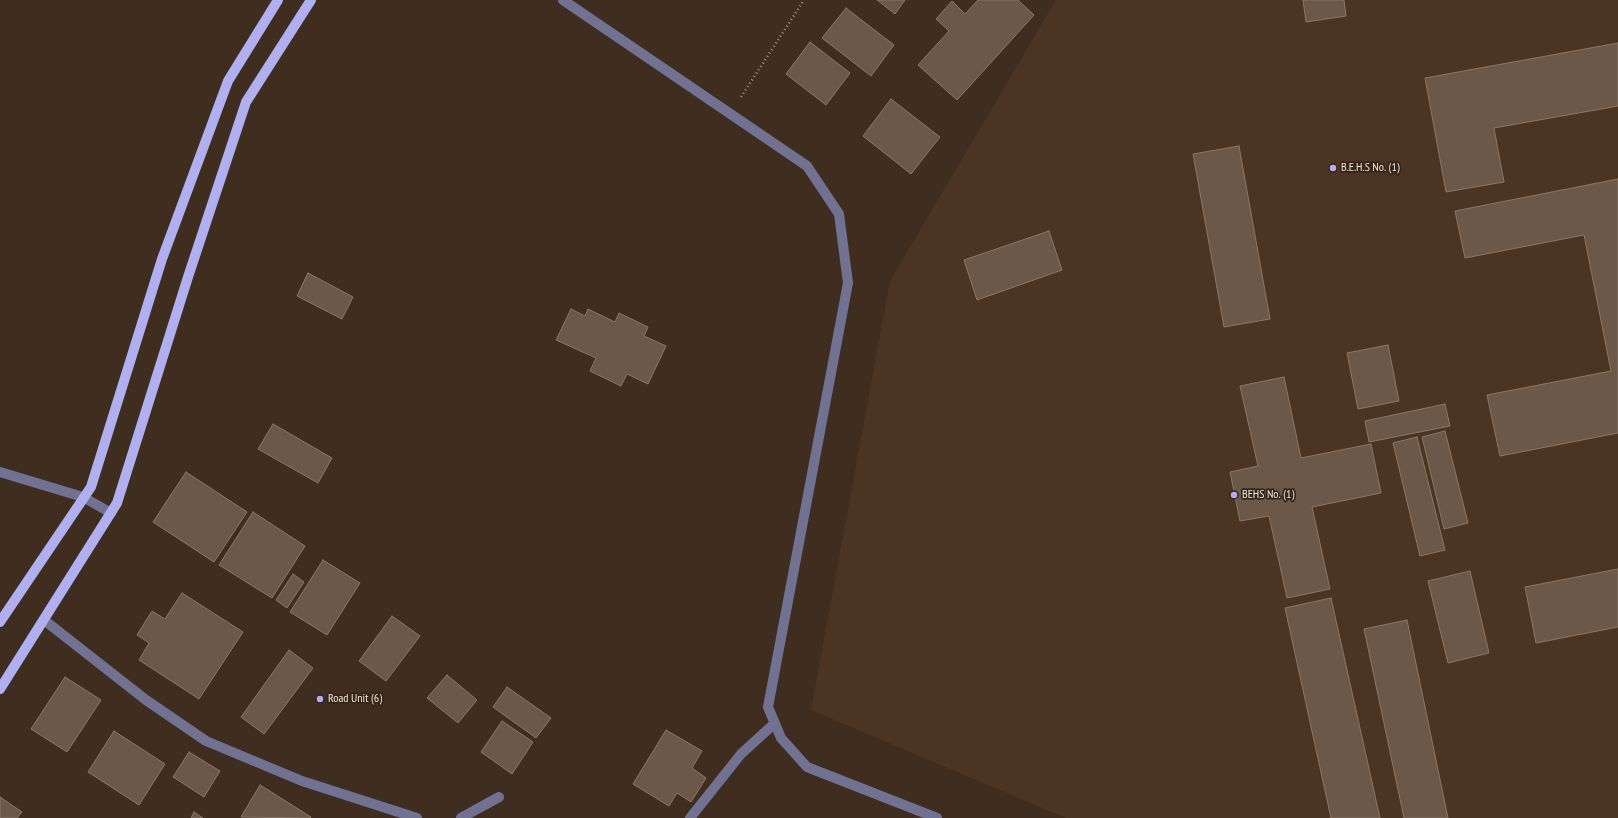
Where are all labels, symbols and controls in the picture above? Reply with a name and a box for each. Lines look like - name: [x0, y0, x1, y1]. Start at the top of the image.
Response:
- place label: B.E.H.S No. (1): [1341, 161, 1400, 175]
- marker: B.E.H.S No. (1): [1328, 163, 1338, 173]
- place label: BEHS No. (1): [1242, 488, 1294, 502]
- marker: BEHS No. (1): [1229, 490, 1239, 500]
- place label: Road Unit (6): [328, 692, 382, 706]
- marker: Road Unit (6): [315, 694, 325, 704]

